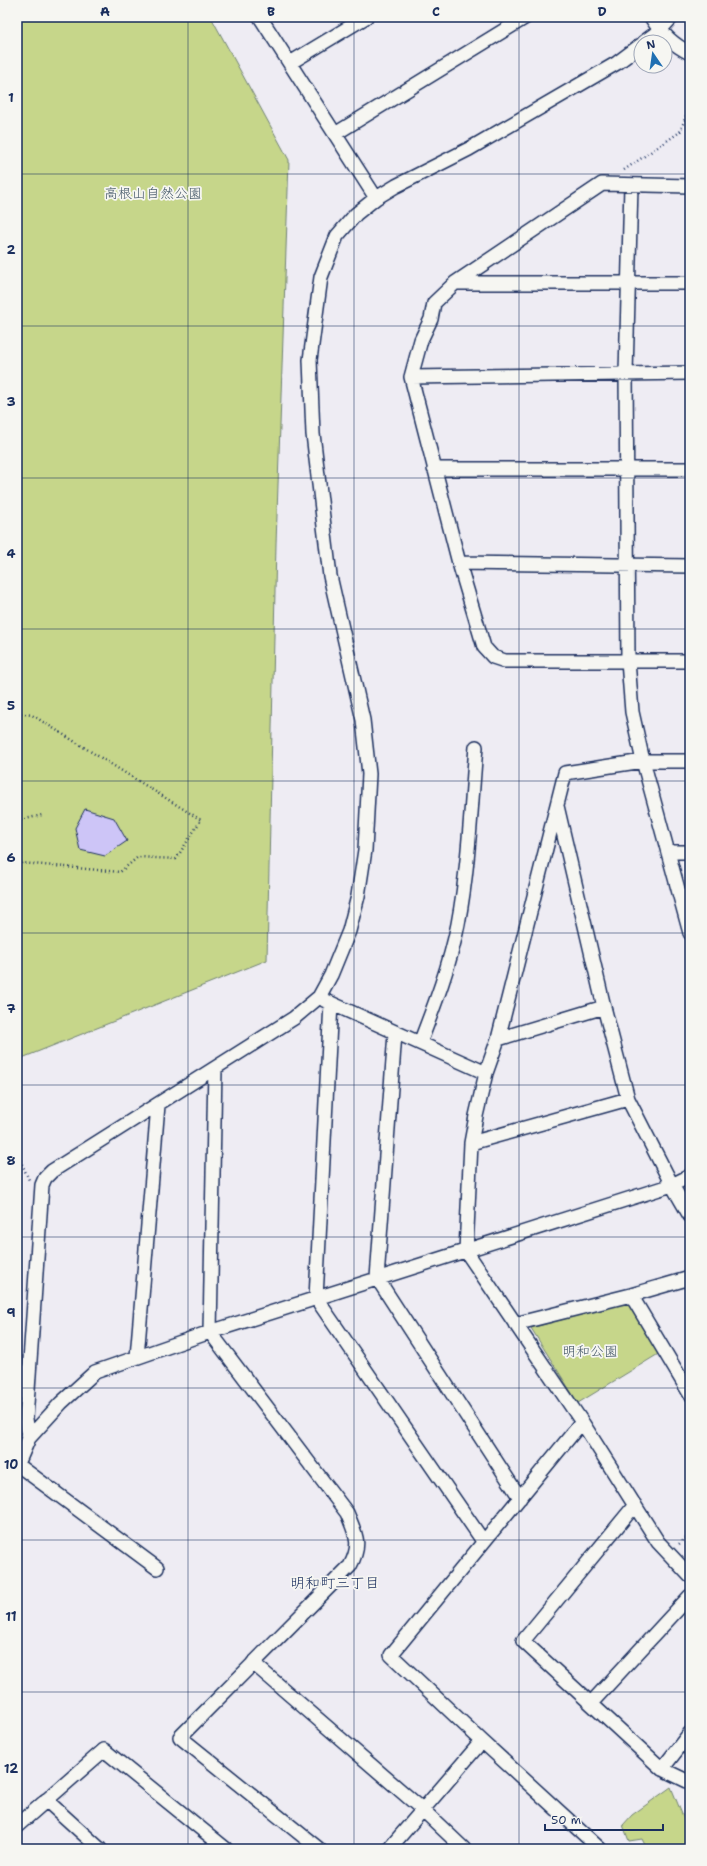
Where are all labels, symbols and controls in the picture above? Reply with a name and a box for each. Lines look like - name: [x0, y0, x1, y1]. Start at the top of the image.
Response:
- text: A: [100, 3, 110, 20]
- text: B: [267, 3, 275, 20]
- text: C: [432, 3, 440, 20]
- text: D: [597, 3, 607, 20]
- north arrow: [633, 34, 673, 74]
- text: N: [645, 36, 657, 53]
- text: 1: [8, 89, 14, 106]
- park label: 高根山自然公園: [104, 184, 202, 202]
- text: 2: [6, 241, 16, 258]
- text: 3: [6, 393, 16, 410]
- text: 4: [6, 545, 16, 562]
- text: 5: [7, 697, 15, 714]
- text: 6: [6, 849, 16, 866]
- text: 7: [6, 1000, 16, 1017]
- text: 8: [6, 1152, 16, 1169]
- text: 9: [6, 1304, 16, 1321]
- park label: 明和公園: [562, 1342, 618, 1360]
- text: 10: [4, 1456, 18, 1473]
- district label: 明和町三丁目: [290, 1573, 380, 1593]
- text: 11: [5, 1608, 17, 1625]
- text: 12: [4, 1760, 18, 1777]
- scale bar: [545, 1806, 663, 1832]
- text: 50 m: [551, 1812, 581, 1828]

